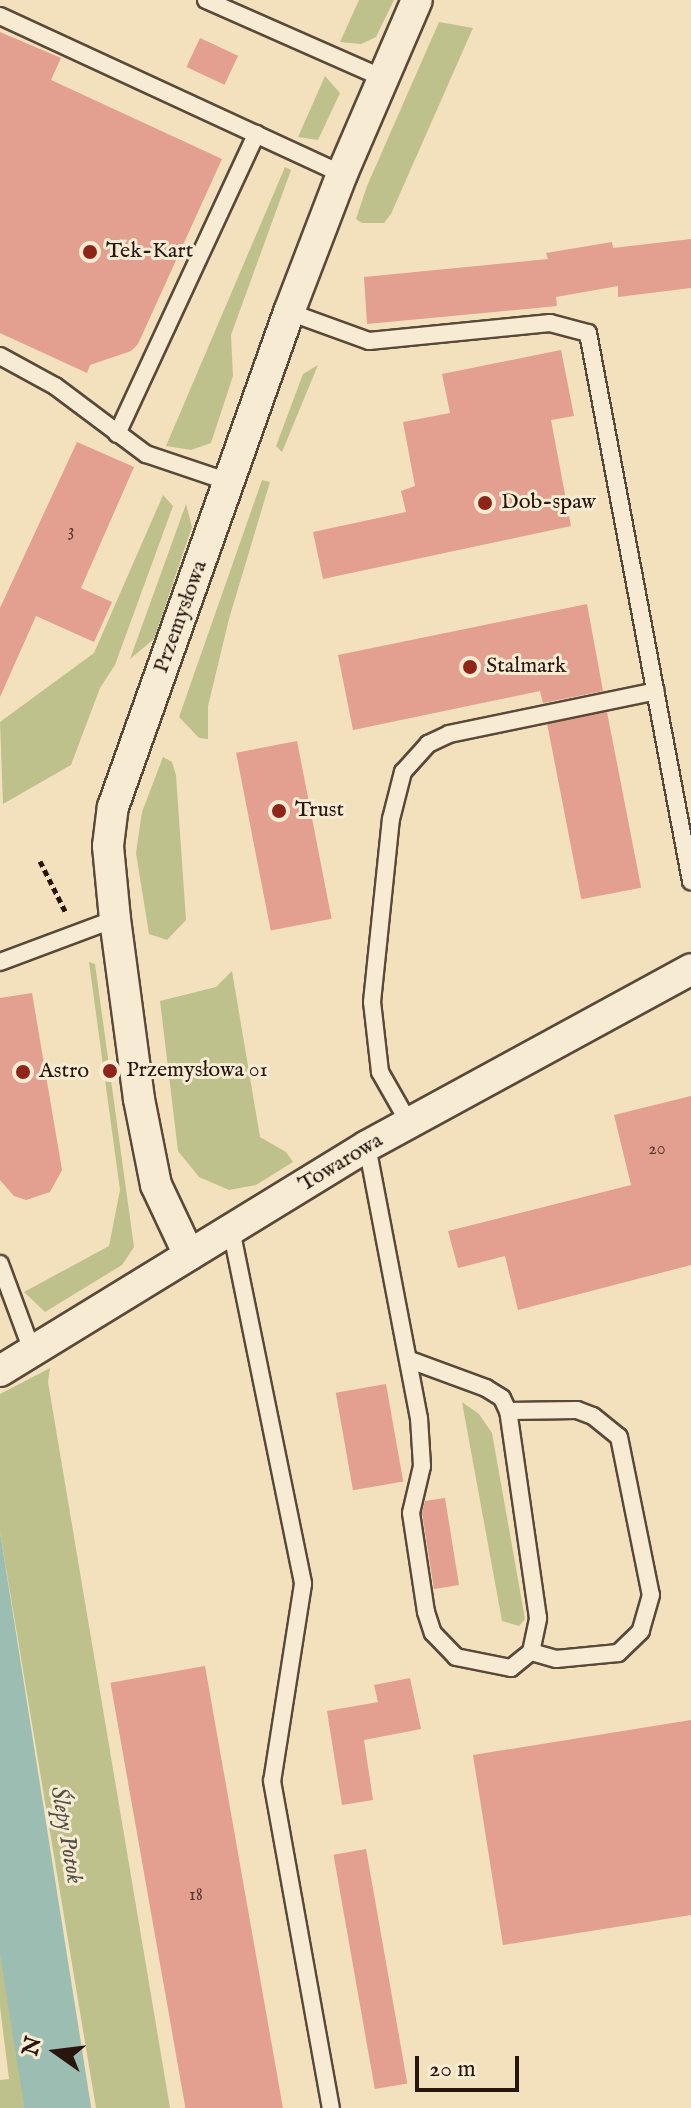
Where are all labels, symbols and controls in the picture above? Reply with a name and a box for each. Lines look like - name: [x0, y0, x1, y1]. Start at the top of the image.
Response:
- place label: Tek-Kart: [106, 239, 193, 265]
- marker: Tek-Kart: [81, 243, 99, 261]
- place label: Dob-spaw: [501, 490, 596, 516]
- marker: Dob-spaw: [476, 494, 494, 512]
- house number: 3: [68, 521, 74, 543]
- street label: Przemysłowa: [148, 557, 214, 677]
- place label: Stalmark: [486, 654, 567, 680]
- marker: Stalmark: [461, 658, 479, 676]
- place label: Trust: [295, 798, 344, 824]
- marker: Trust: [270, 802, 288, 820]
- place label: Przemysłowa 01: [126, 1058, 268, 1084]
- place label: Astro: [39, 1059, 89, 1085]
- marker: Przemysłowa 01: [101, 1062, 119, 1080]
- marker: Astro: [14, 1063, 32, 1081]
- street label: Towarowa: [294, 1128, 388, 1198]
- house number: 20: [648, 1139, 666, 1161]
- water label: Ślepy Potok: [43, 1784, 89, 1886]
- house number: 18: [189, 1885, 203, 1907]
- north arrow: [16, 2012, 96, 2092]
- text: N: [17, 2034, 49, 2059]
- scale bar: [419, 2040, 523, 2090]
- text: 20 m: [429, 2054, 476, 2085]

